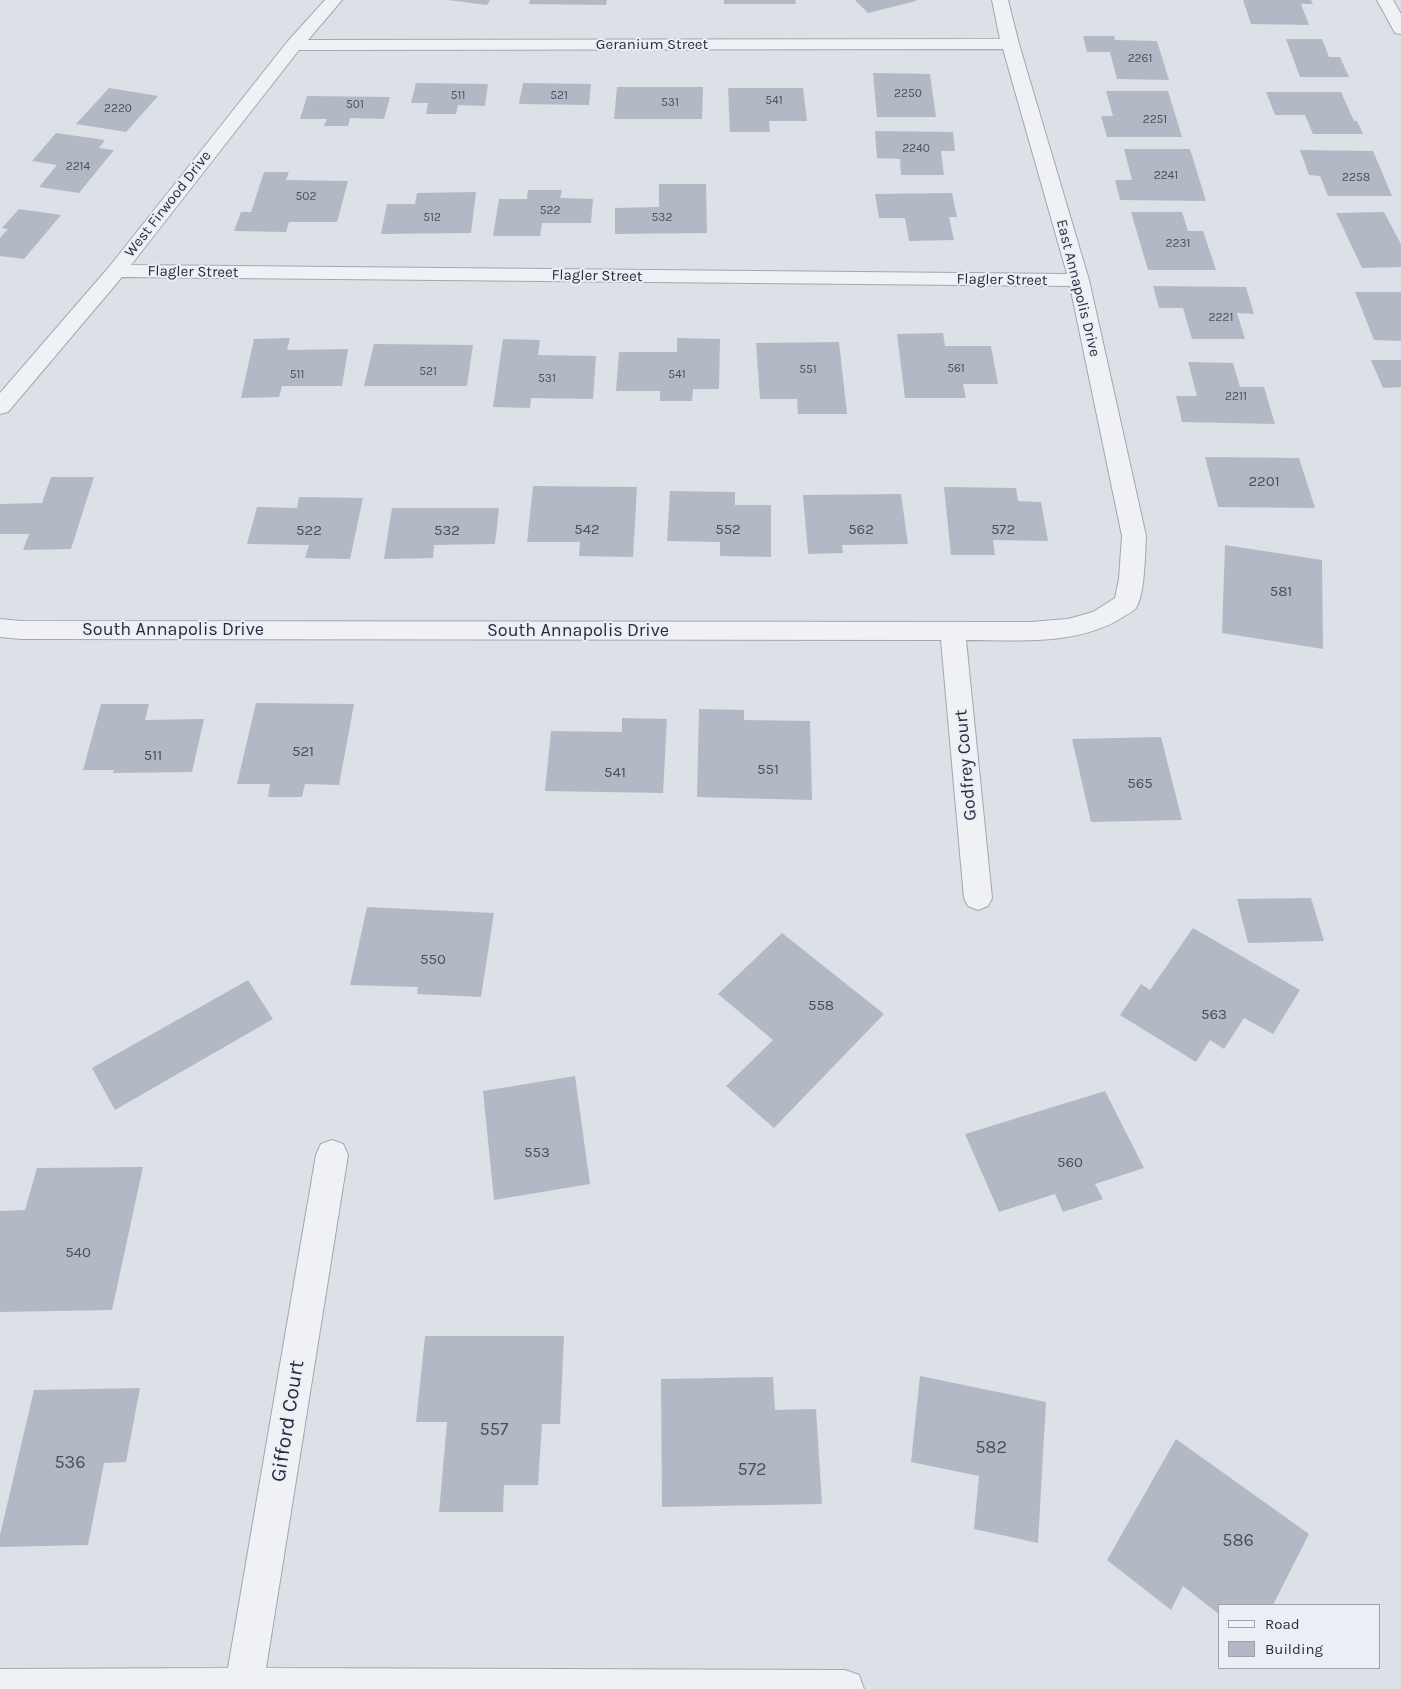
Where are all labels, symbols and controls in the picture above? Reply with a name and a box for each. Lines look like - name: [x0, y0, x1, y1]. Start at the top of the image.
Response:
- street label: Geranium Street: [596, 36, 708, 54]
- house number: 2261: [1128, 52, 1152, 66]
- house number: 2250: [894, 87, 922, 101]
- house number: 511: [451, 89, 465, 103]
- house number: 521: [550, 89, 568, 103]
- house number: 541: [765, 94, 783, 108]
- house number: 531: [661, 96, 679, 110]
- house number: 501: [346, 98, 364, 112]
- house number: 2220: [104, 102, 132, 116]
- house number: 2251: [1143, 113, 1167, 127]
- house number: 2240: [902, 142, 930, 156]
- street label: West Firwood Drive: [121, 147, 215, 261]
- house number: 2214: [66, 160, 90, 174]
- house number: 2241: [1154, 169, 1178, 183]
- house number: 2258: [1342, 171, 1370, 185]
- house number: 502: [296, 190, 316, 204]
- house number: 522: [540, 204, 560, 218]
- house number: 512: [423, 211, 441, 225]
- house number: 532: [652, 211, 672, 225]
- street label: East Annapolis Drive: [1052, 217, 1104, 359]
- house number: 2231: [1166, 237, 1190, 251]
- street label: Flagler Street: [147, 262, 239, 282]
- street label: Flagler Street: [551, 266, 643, 286]
- street label: Flagler Street: [956, 270, 1048, 290]
- house number: 2221: [1209, 311, 1233, 325]
- house number: 561: [947, 362, 965, 376]
- house number: 551: [799, 363, 817, 377]
- house number: 521: [419, 365, 437, 379]
- house number: 511: [290, 368, 304, 382]
- house number: 541: [668, 368, 686, 382]
- house number: 531: [538, 372, 556, 386]
- house number: 2211: [1225, 390, 1247, 404]
- house number: 2201: [1248, 473, 1280, 491]
- house number: 542: [574, 521, 600, 539]
- house number: 552: [715, 521, 741, 539]
- house number: 562: [848, 521, 874, 539]
- house number: 572: [991, 521, 1015, 539]
- house number: 522: [296, 522, 322, 540]
- house number: 532: [434, 522, 460, 540]
- house number: 581: [1270, 583, 1292, 601]
- street label: South Annapolis Drive: [82, 619, 264, 641]
- street label: South Annapolis Drive: [487, 620, 669, 642]
- street label: Godfrey Court: [950, 708, 982, 822]
- house number: 521: [292, 743, 314, 761]
- house number: 511: [144, 747, 162, 765]
- house number: 551: [757, 761, 779, 779]
- house number: 541: [604, 764, 626, 782]
- house number: 565: [1127, 775, 1153, 793]
- house number: 550: [420, 951, 446, 969]
- house number: 558: [808, 997, 834, 1015]
- house number: 563: [1201, 1006, 1227, 1024]
- house number: 553: [524, 1144, 550, 1162]
- house number: 560: [1057, 1154, 1083, 1172]
- house number: 540: [65, 1244, 91, 1262]
- street label: Gifford Court: [266, 1358, 310, 1484]
- house number: 557: [480, 1419, 508, 1441]
- house number: 582: [975, 1437, 1007, 1459]
- house number: 536: [54, 1452, 86, 1474]
- house number: 572: [737, 1459, 767, 1481]
- house number: 586: [1222, 1530, 1254, 1552]
- legend: [1218, 1604, 1381, 1669]
- text: Road: [1265, 1615, 1300, 1633]
- text: Building: [1265, 1640, 1323, 1658]

